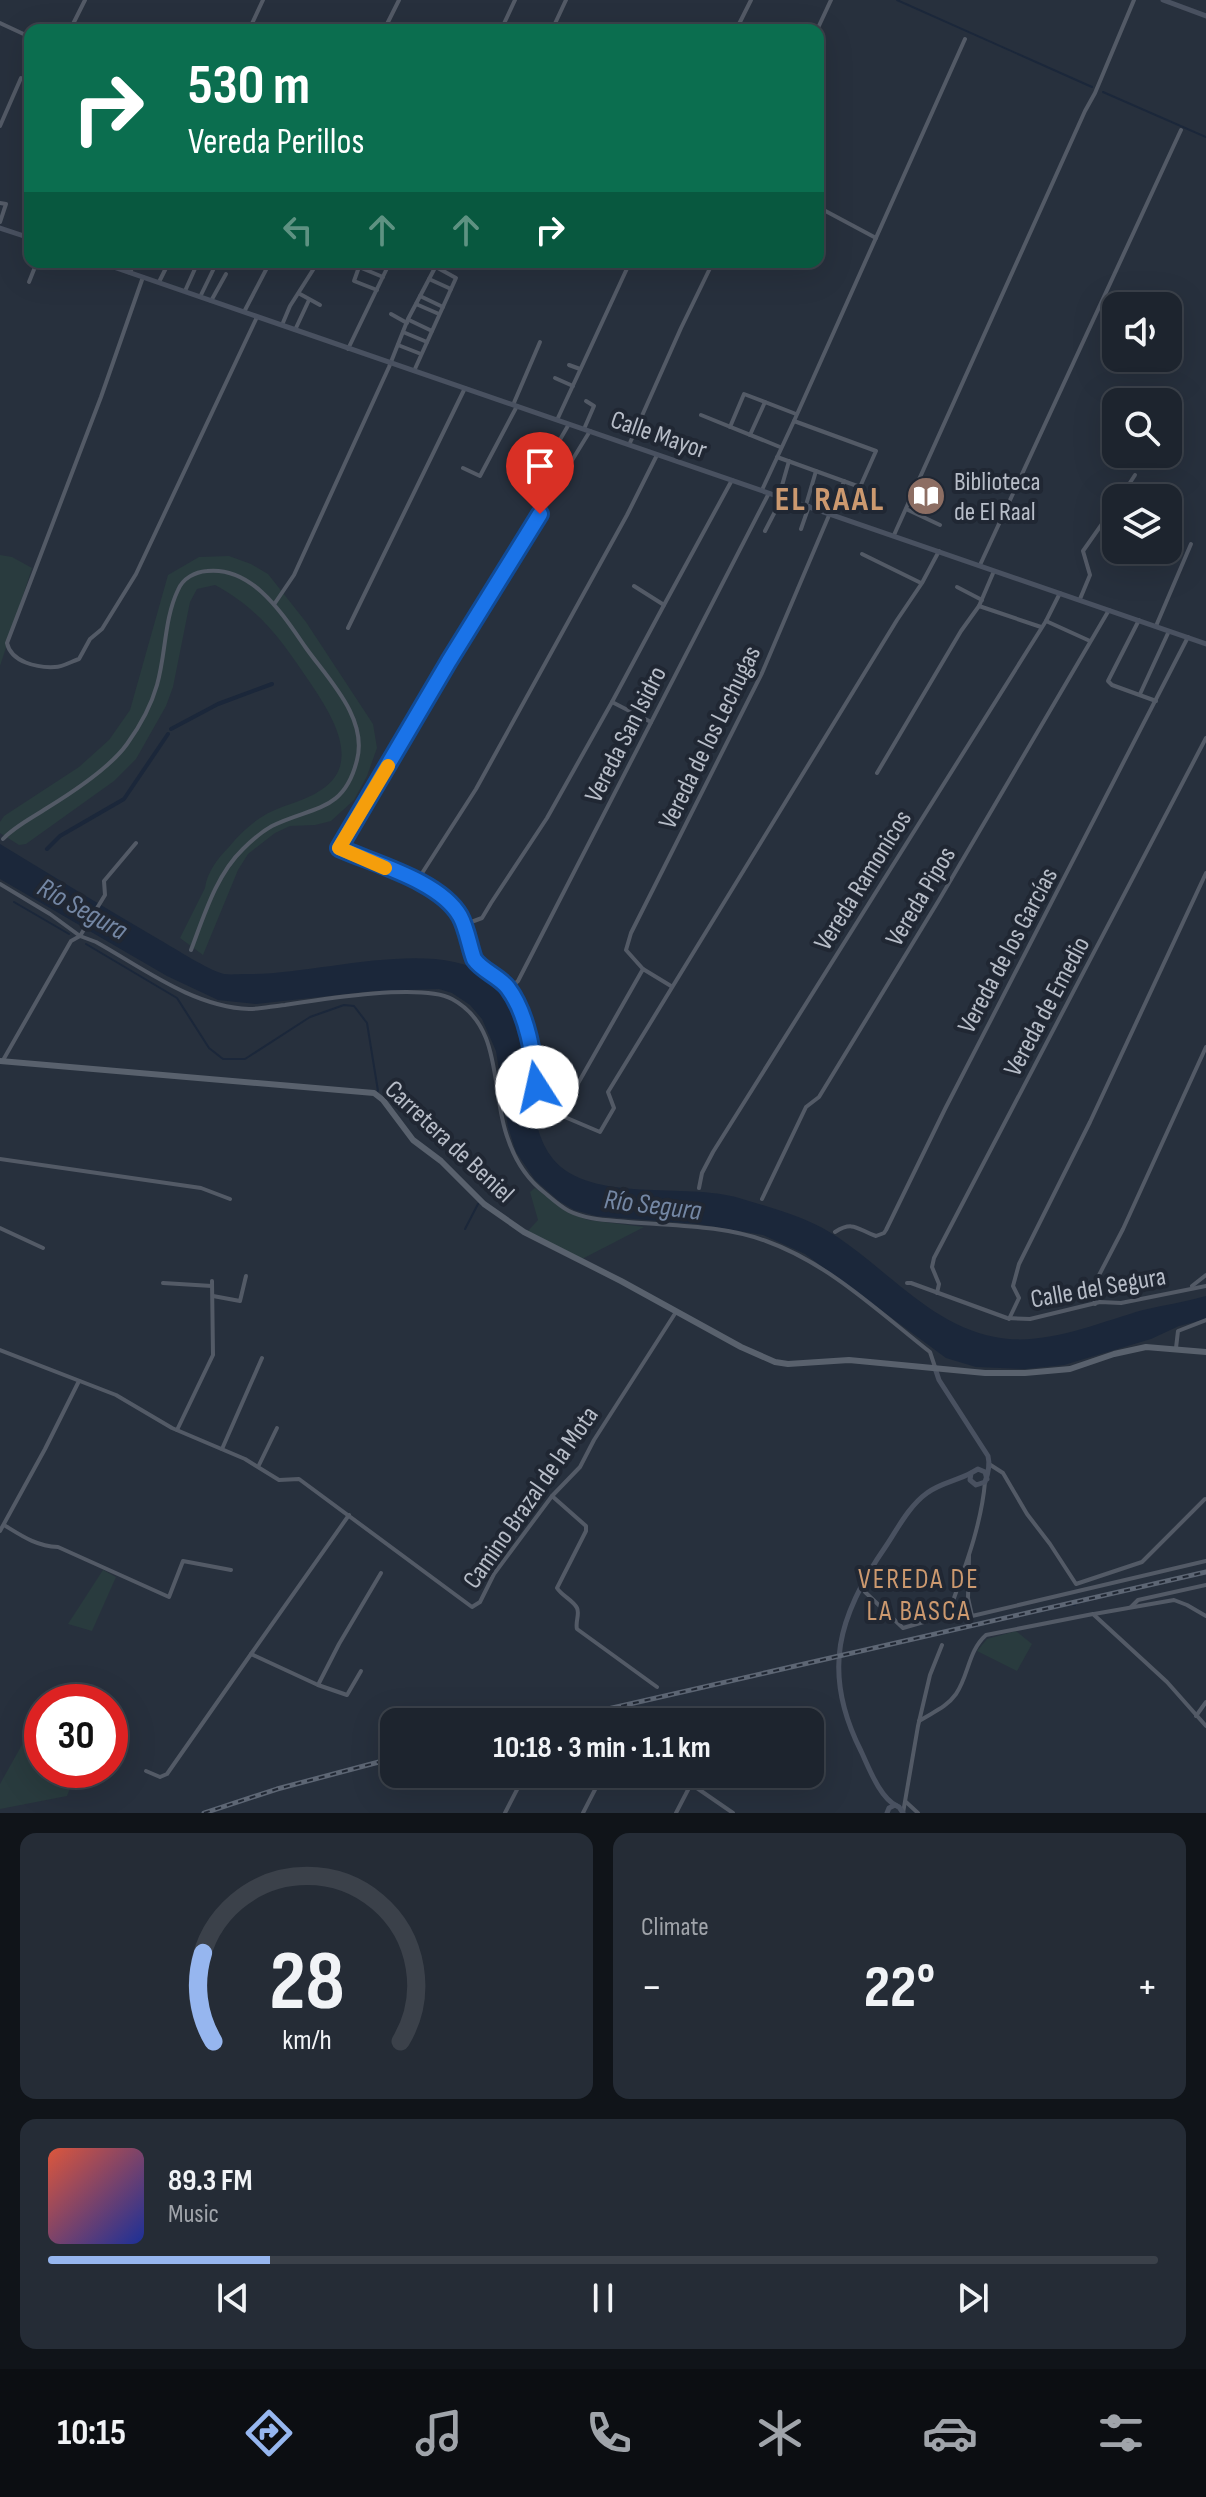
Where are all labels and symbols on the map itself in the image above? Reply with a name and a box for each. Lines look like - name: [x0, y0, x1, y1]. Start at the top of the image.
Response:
- street label: Calle Mayor: [606, 405, 711, 466]
- pin: [506, 432, 574, 514]
- place label: Biblioteca de El Raal: [954, 467, 1040, 528]
- library icon: Biblioteca de El Raal: [905, 475, 947, 517]
- district label: EL RAAL: [775, 479, 885, 520]
- street label: Vereda de los Lechugas: [653, 641, 768, 834]
- street label: Vereda San Isidro: [579, 662, 674, 808]
- street label: Vereda Ramonicos: [808, 805, 919, 957]
- street label: Vereda Pipos: [880, 841, 963, 952]
- street label: Vereda de los Garcías: [952, 863, 1065, 1039]
- water label: Río Segura: [31, 871, 134, 948]
- street label: Vereda de Emedio: [998, 932, 1097, 1082]
- position arrow: [495, 1045, 579, 1129]
- street label: Carretera de Beniel: [378, 1074, 520, 1210]
- water label: Río Segura: [602, 1183, 704, 1228]
- street label: Calle del Segura: [1028, 1261, 1168, 1316]
- street label: Camino Brazal de la Mota: [457, 1401, 606, 1595]
- district label: VEREDA DE LA BASCA: [858, 1563, 980, 1628]
- speed limit sign: 30: [24, 1684, 128, 1788]

